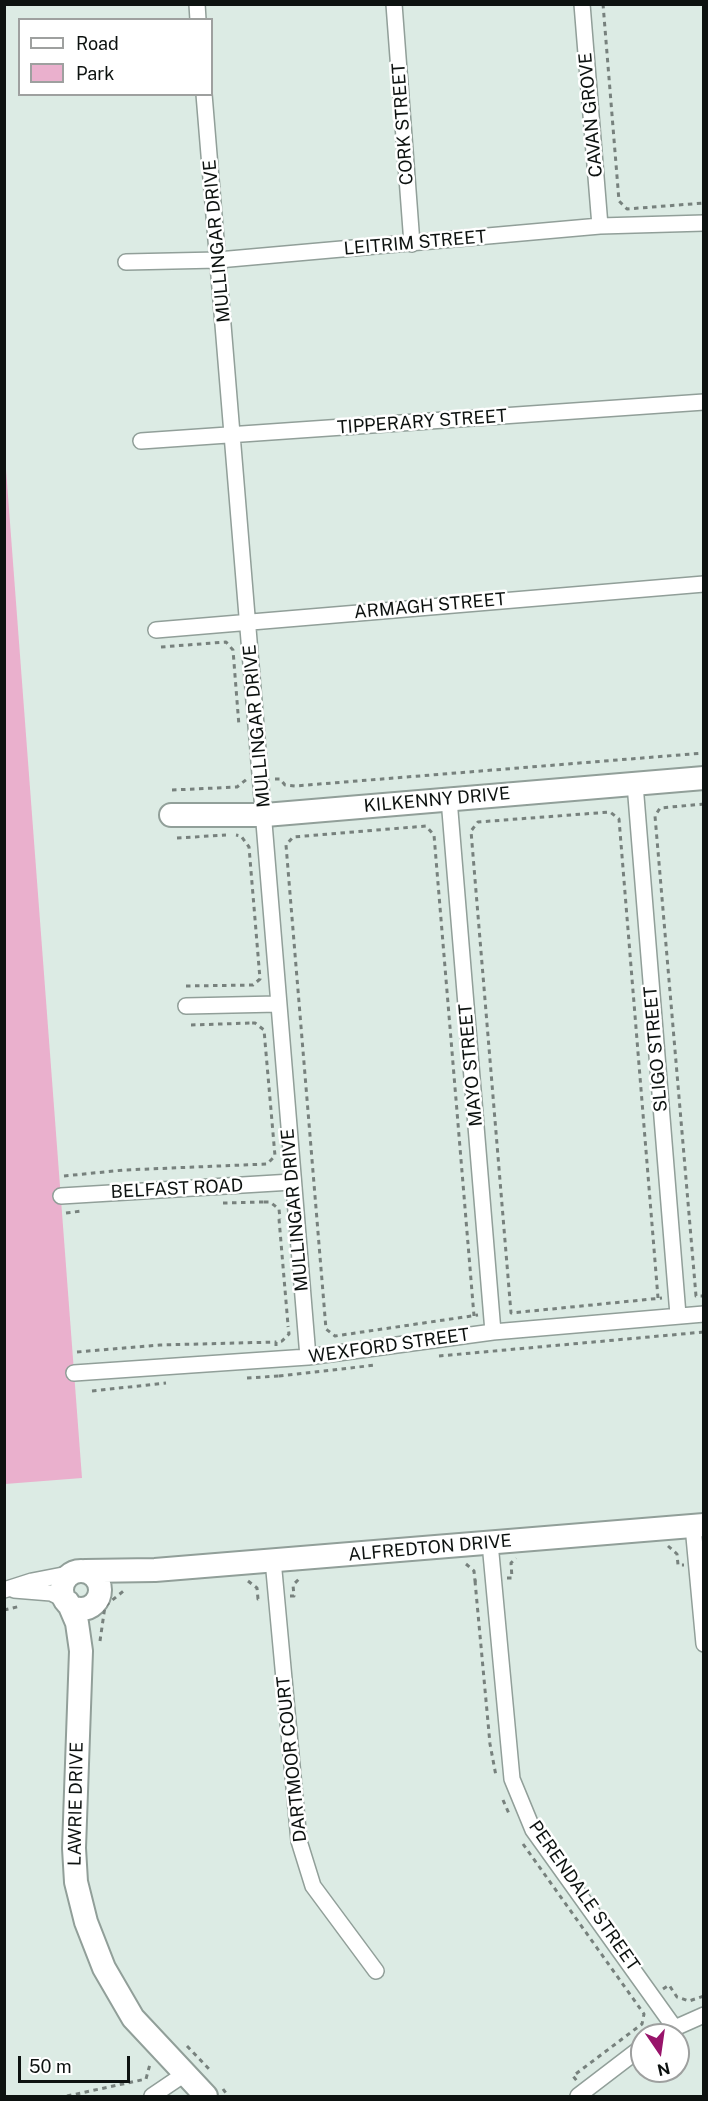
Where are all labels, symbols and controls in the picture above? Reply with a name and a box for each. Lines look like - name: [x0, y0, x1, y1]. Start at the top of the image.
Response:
- legend: [18, 18, 213, 96]
- text: Road: [76, 33, 119, 54]
- street label: CAVAN GROVE: [575, 52, 607, 178]
- street label: CORK STREET: [388, 62, 418, 186]
- text: Park: [76, 63, 114, 84]
- street label: MULLINGAR DRIVE: [199, 159, 235, 323]
- street label: LEITRIM STREET: [343, 226, 487, 260]
- street label: TIPPERARY STREET: [336, 405, 508, 439]
- street label: ARMAGH STREET: [353, 589, 507, 623]
- street label: MULLINGAR DRIVE: [239, 644, 275, 808]
- street label: KILKENNY DRIVE: [363, 783, 511, 817]
- street label: SLIGO STREET: [640, 985, 672, 1113]
- street label: MAYO STREET: [455, 1003, 487, 1127]
- street label: MULLINGAR DRIVE: [277, 1128, 313, 1292]
- street label: BELFAST ROAD: [110, 1175, 244, 1203]
- street label: WEXFORD STREET: [307, 1324, 471, 1368]
- street label: ALFREDTON DRIVE: [347, 1530, 513, 1566]
- street label: DARTMOOR COURT: [273, 1675, 311, 1843]
- street label: LAWRIE DRIVE: [64, 1742, 88, 1866]
- street label: PERENDALE STREET: [524, 1817, 644, 1975]
- north arrow: [630, 2023, 690, 2083]
- scale bar: [21, 2044, 134, 2082]
- text: 50 m: [29, 2056, 72, 2077]
- text: N: [655, 2058, 672, 2080]

